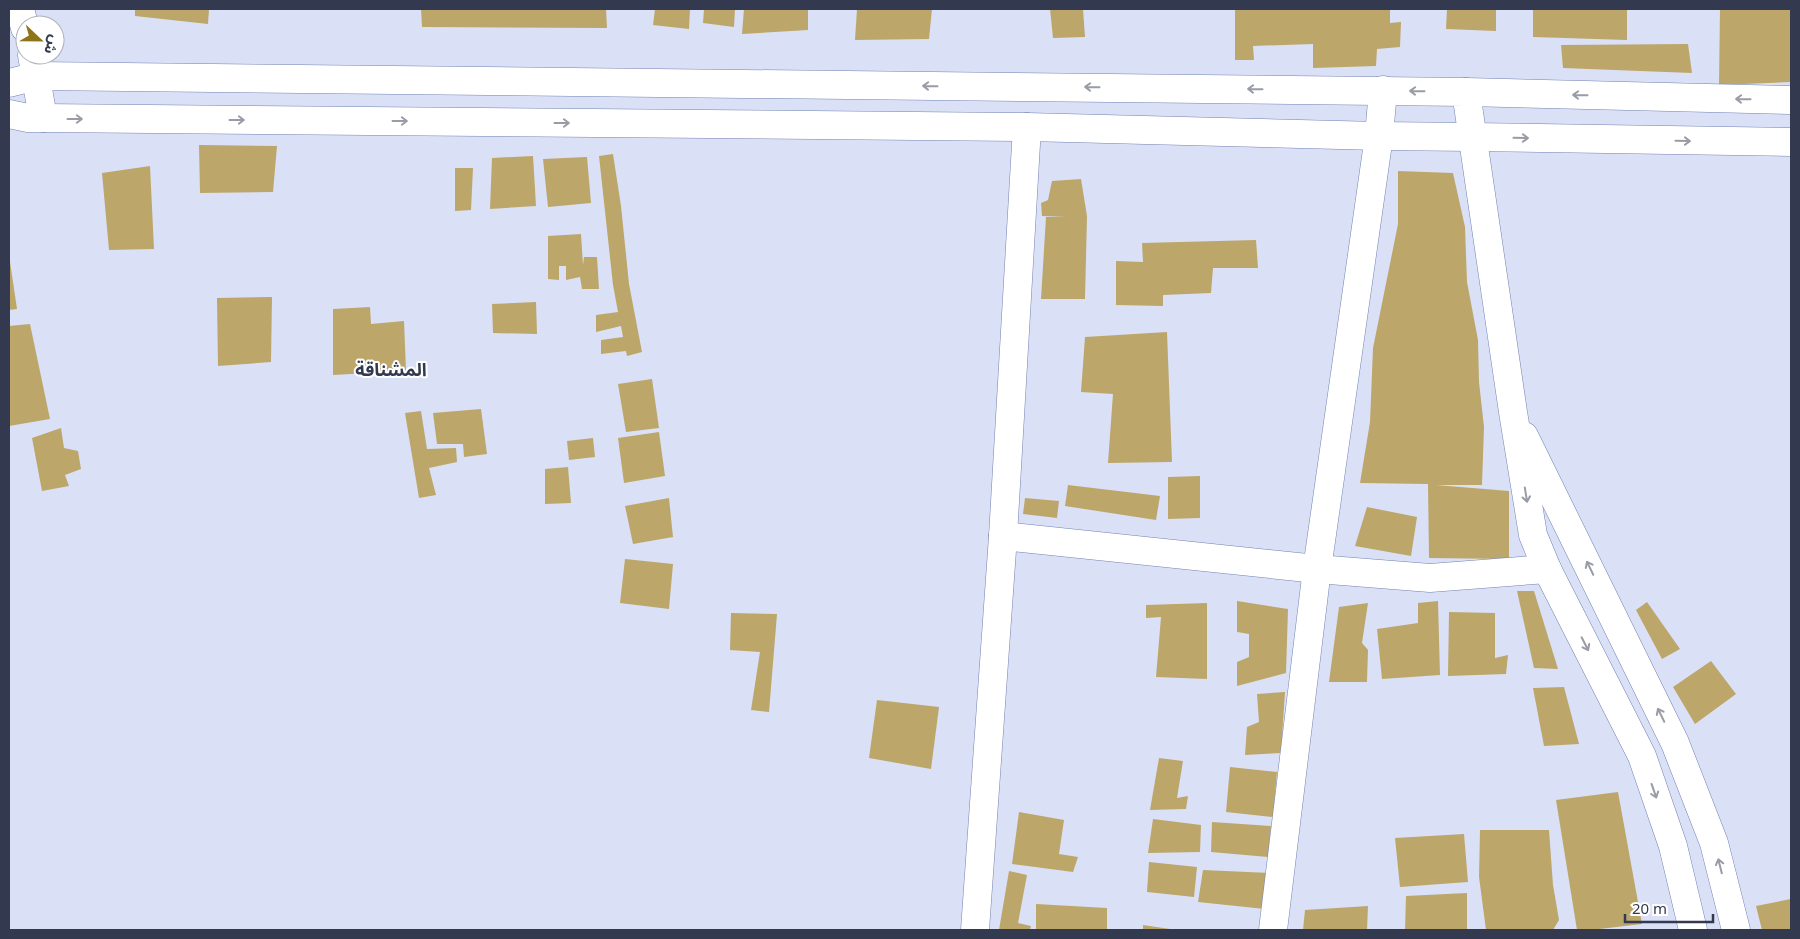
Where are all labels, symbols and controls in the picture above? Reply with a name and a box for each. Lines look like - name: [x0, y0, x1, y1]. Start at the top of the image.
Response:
- north arrow: [15, 15, 65, 65]
- text: ش: [40, 33, 65, 58]
- one-way arrow: [922, 81, 938, 90]
- one-way arrow: [1084, 82, 1100, 92]
- one-way arrow: [1247, 84, 1263, 94]
- one-way arrow: [1409, 86, 1426, 96]
- one-way arrow: [1572, 90, 1588, 100]
- one-way arrow: [1735, 94, 1751, 103]
- one-way arrow: [66, 114, 82, 123]
- one-way arrow: [228, 115, 245, 125]
- one-way arrow: [391, 116, 407, 126]
- one-way arrow: [554, 118, 570, 128]
- one-way arrow: [1512, 133, 1529, 143]
- one-way arrow: [1675, 136, 1691, 146]
- district label: المشناقة: [355, 357, 427, 381]
- one-way arrow: [1521, 486, 1531, 502]
- one-way arrow: [1585, 561, 1595, 576]
- one-way arrow: [1580, 637, 1590, 652]
- one-way arrow: [1656, 708, 1665, 723]
- one-way arrow: [1650, 783, 1659, 799]
- one-way arrow: [1714, 858, 1724, 874]
- scale bar: [1625, 892, 1712, 924]
- text: 20 m: [1632, 898, 1667, 918]

